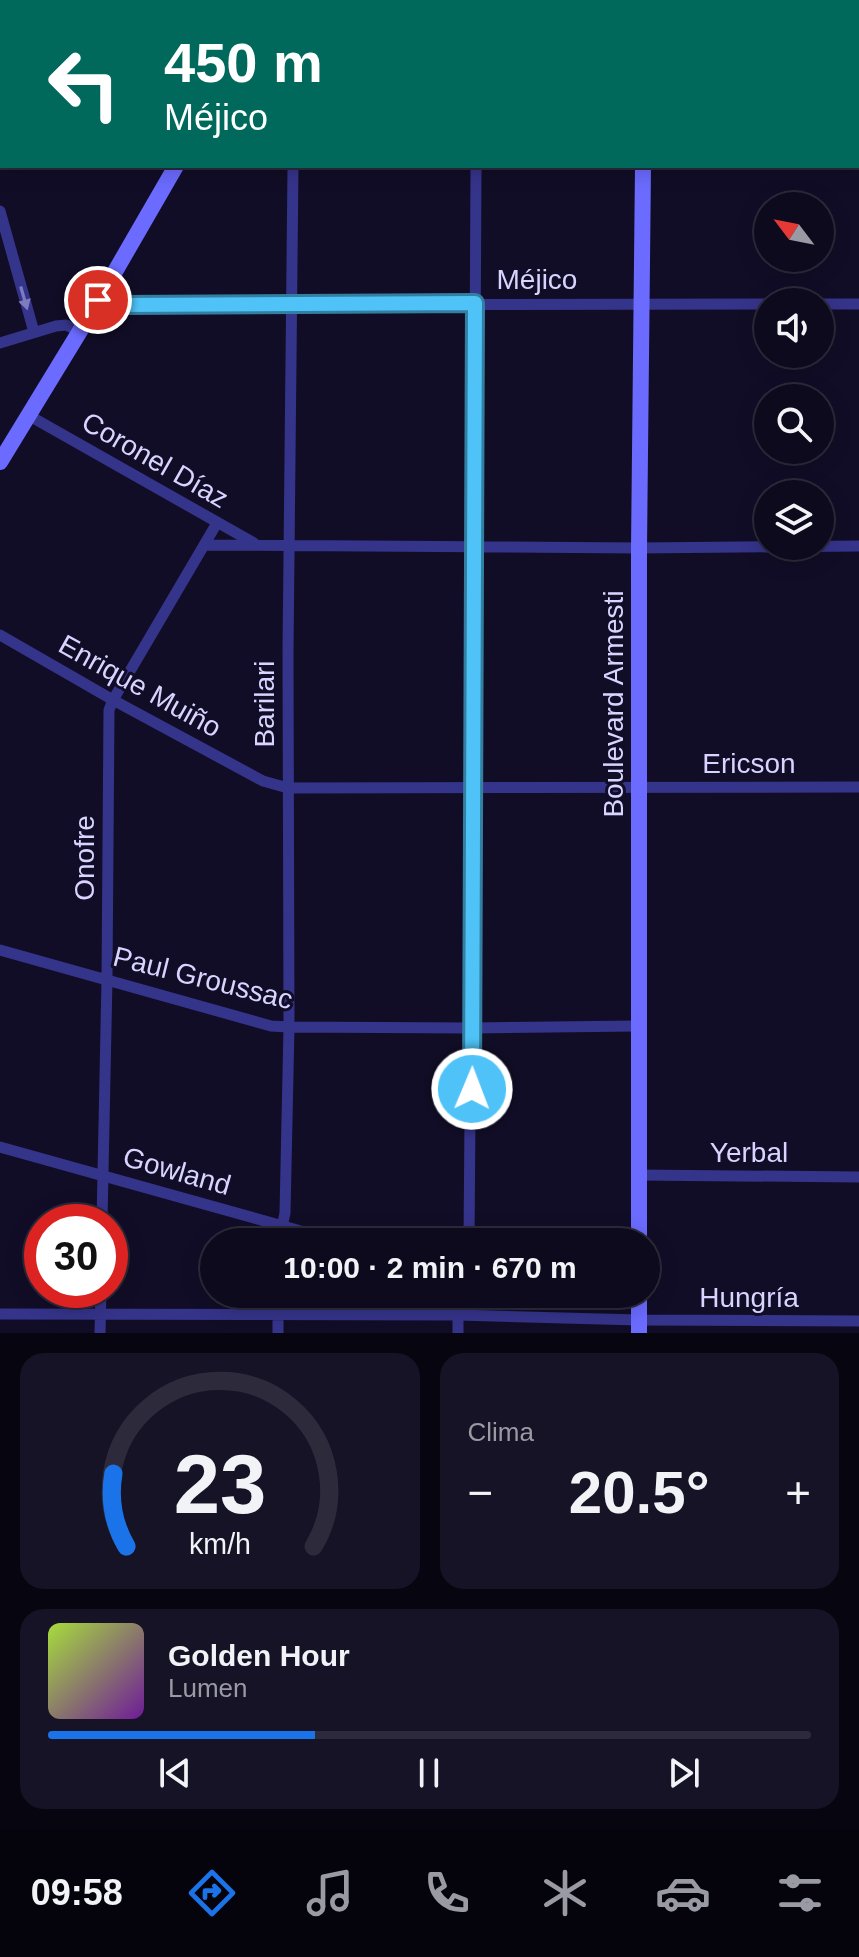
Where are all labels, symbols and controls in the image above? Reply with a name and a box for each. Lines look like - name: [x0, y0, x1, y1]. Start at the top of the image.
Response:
- text: 450 m: [164, 31, 323, 94]
- icon: left: [32, 32, 136, 136]
- text: Méjico: [164, 97, 268, 138]
- north arrow: [754, 192, 834, 272]
- map controls: [754, 192, 834, 560]
- street label: Méjico: [497, 264, 577, 295]
- pin: [64, 266, 132, 334]
- icon: arrive: [76, 278, 120, 322]
- one-way arrow: [18, 287, 31, 311]
- button: sound: [754, 288, 834, 368]
- button: search: [754, 384, 834, 464]
- street label: Coronel Díaz: [76, 406, 234, 514]
- button: layers: [754, 480, 834, 560]
- street label: Boulevard Armesti: [598, 590, 629, 818]
- street label: Enrique Muiño: [54, 629, 226, 743]
- street label: Barilari: [249, 660, 280, 748]
- street label: Ericson: [702, 748, 796, 779]
- street label: Onofre: [69, 815, 100, 901]
- street label: Paul Groussac: [110, 941, 296, 1015]
- position arrow: [430, 1047, 514, 1131]
- street label: Yerbal: [710, 1137, 788, 1168]
- street label: Gowland: [120, 1141, 234, 1201]
- speed limit sign: 30: [24, 1204, 128, 1308]
- text: 10:00 · 2 min · 670 m: [283, 1251, 577, 1284]
- street label: Hungría: [699, 1282, 799, 1313]
- text: Clima: [468, 1417, 534, 1447]
- text: 23: [173, 1438, 266, 1531]
- text: 20.5°: [569, 1459, 710, 1526]
- text: −: [468, 1468, 493, 1517]
- text: +: [785, 1468, 811, 1517]
- text: km/h: [189, 1528, 251, 1560]
- text: Golden Hour: [168, 1639, 350, 1672]
- text: Lumen: [168, 1673, 248, 1703]
- icon: previous: [153, 1751, 197, 1795]
- icon: pause: [407, 1751, 451, 1795]
- icon: next: [662, 1751, 706, 1795]
- icon: directions: [184, 1865, 240, 1921]
- icon: music: [302, 1865, 358, 1921]
- icon: phone: [419, 1865, 475, 1921]
- icon: climate: [537, 1865, 593, 1921]
- icon: car: [655, 1865, 711, 1921]
- icon: filters: [772, 1865, 828, 1921]
- text: 09:58: [31, 1872, 123, 1913]

